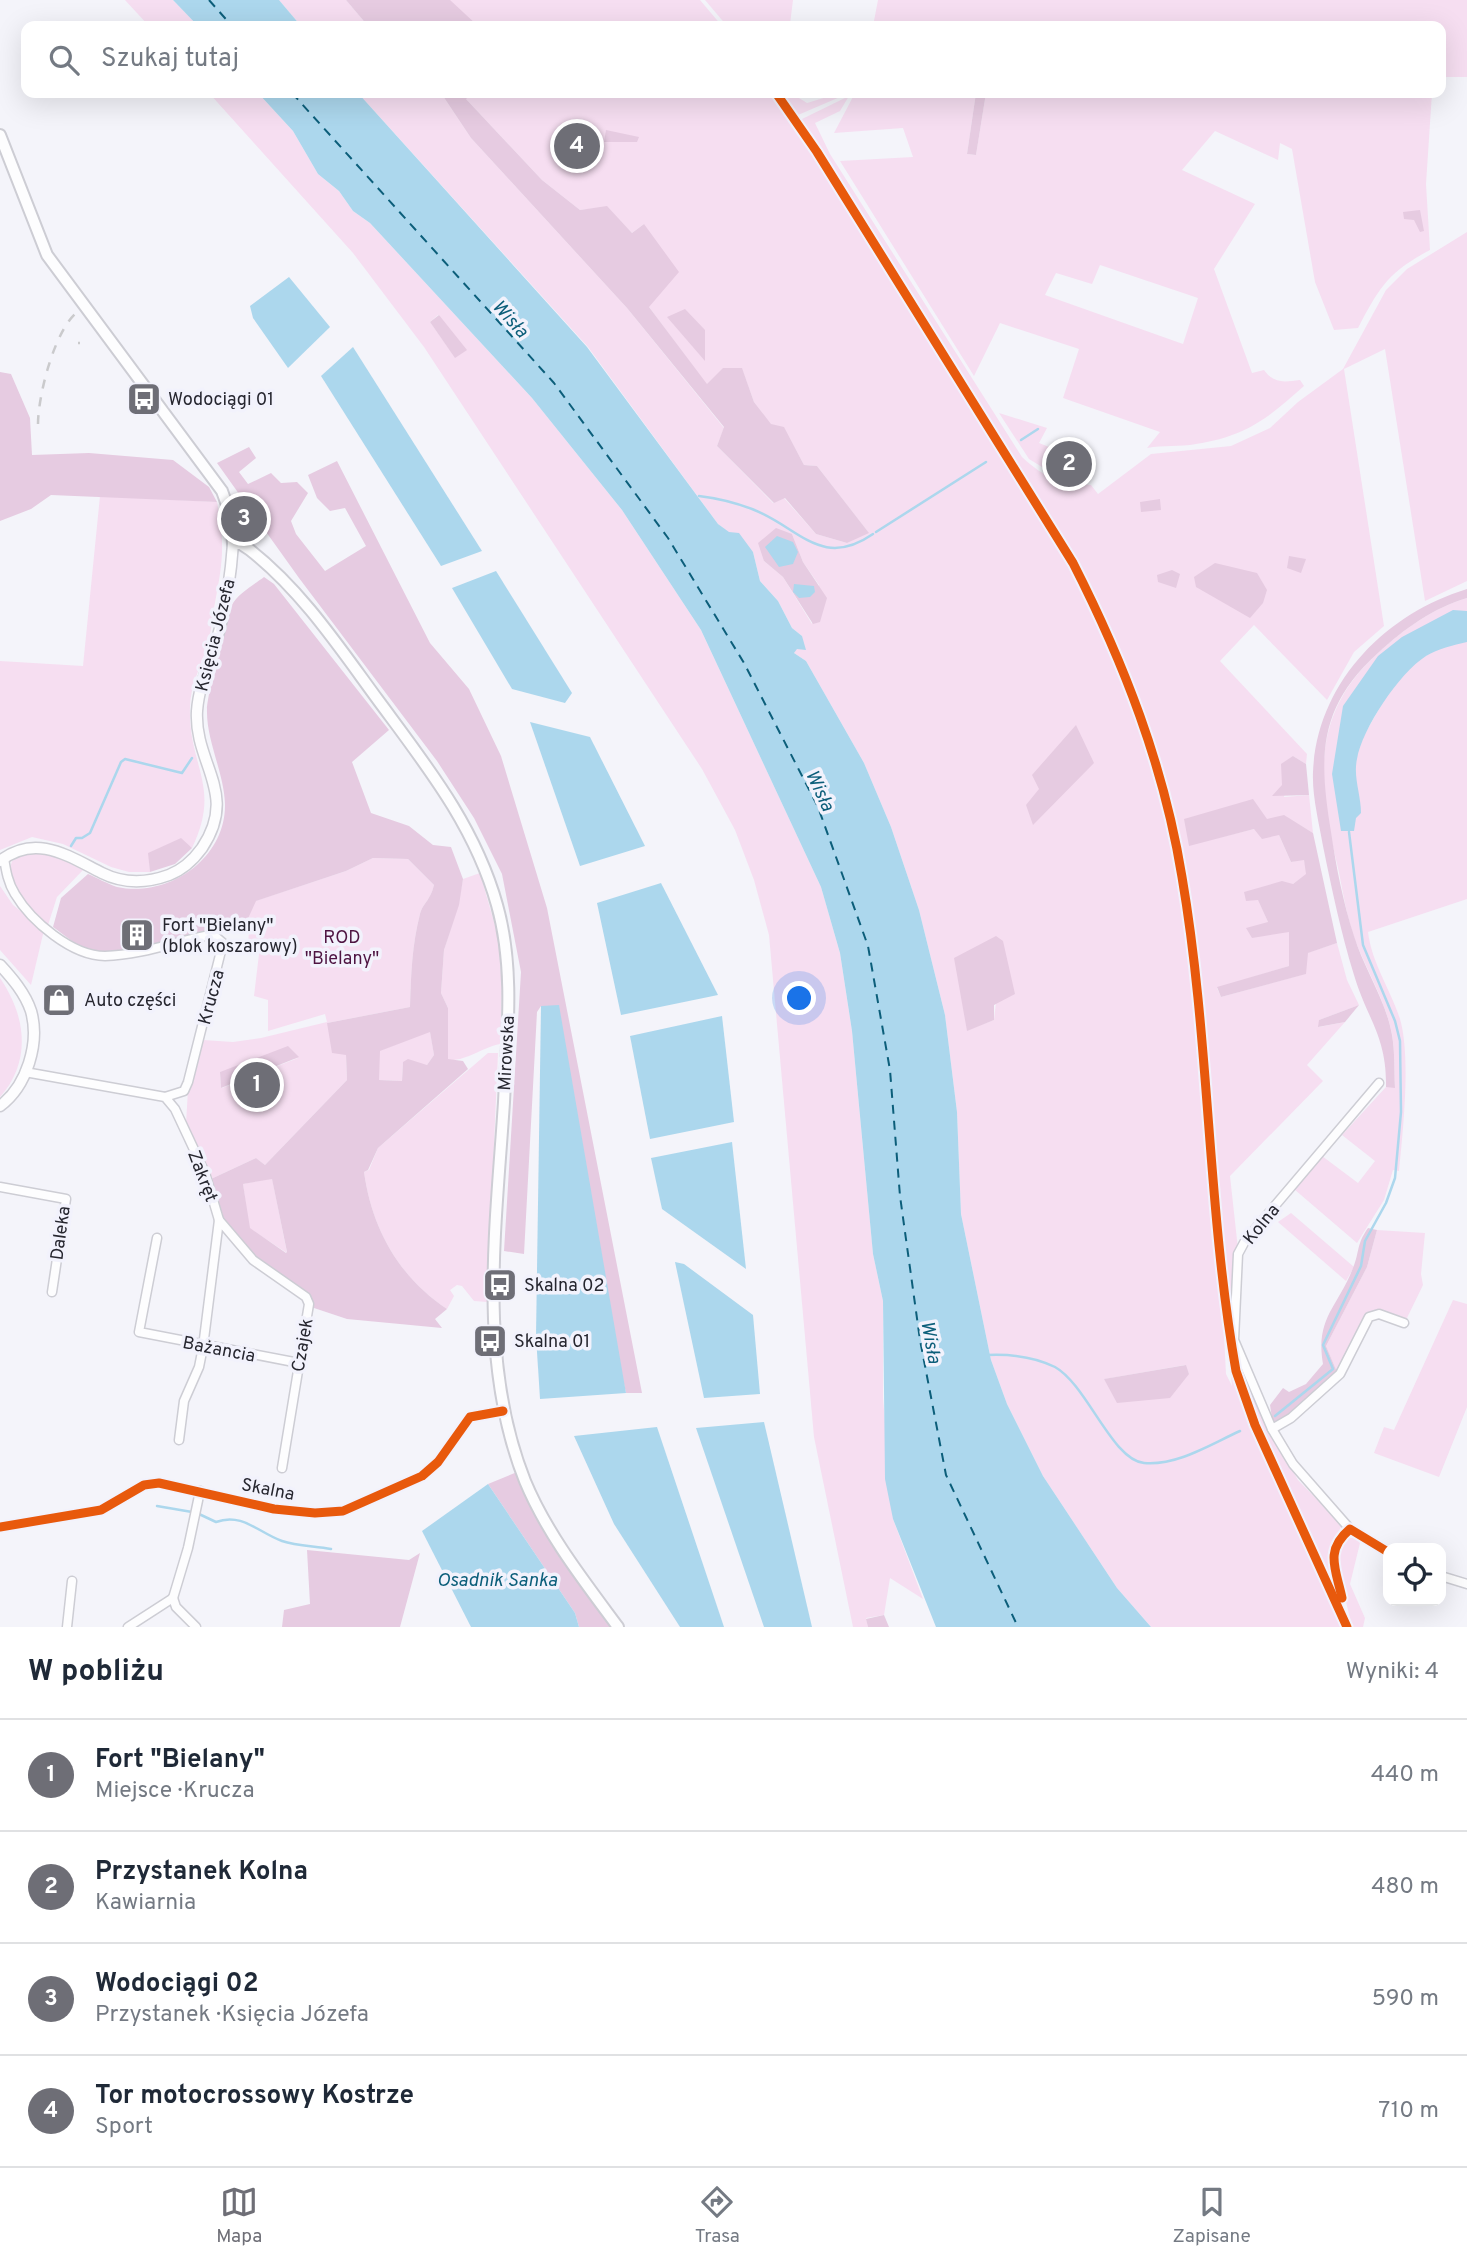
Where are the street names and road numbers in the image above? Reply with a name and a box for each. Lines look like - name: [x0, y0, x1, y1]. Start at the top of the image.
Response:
- street label: Księcia Józefa: [191, 577, 242, 694]
- street label: Krucza: [194, 967, 231, 1027]
- street label: Mirowska: [494, 1015, 521, 1091]
- street label: Zakręt: [181, 1147, 222, 1206]
- street label: Kolna: [1239, 1200, 1286, 1250]
- street label: Daleka: [46, 1205, 77, 1262]
- street label: Czajek: [287, 1316, 320, 1374]
- street label: Bażancia: [180, 1332, 257, 1369]
- street label: Skalna: [239, 1474, 296, 1507]

